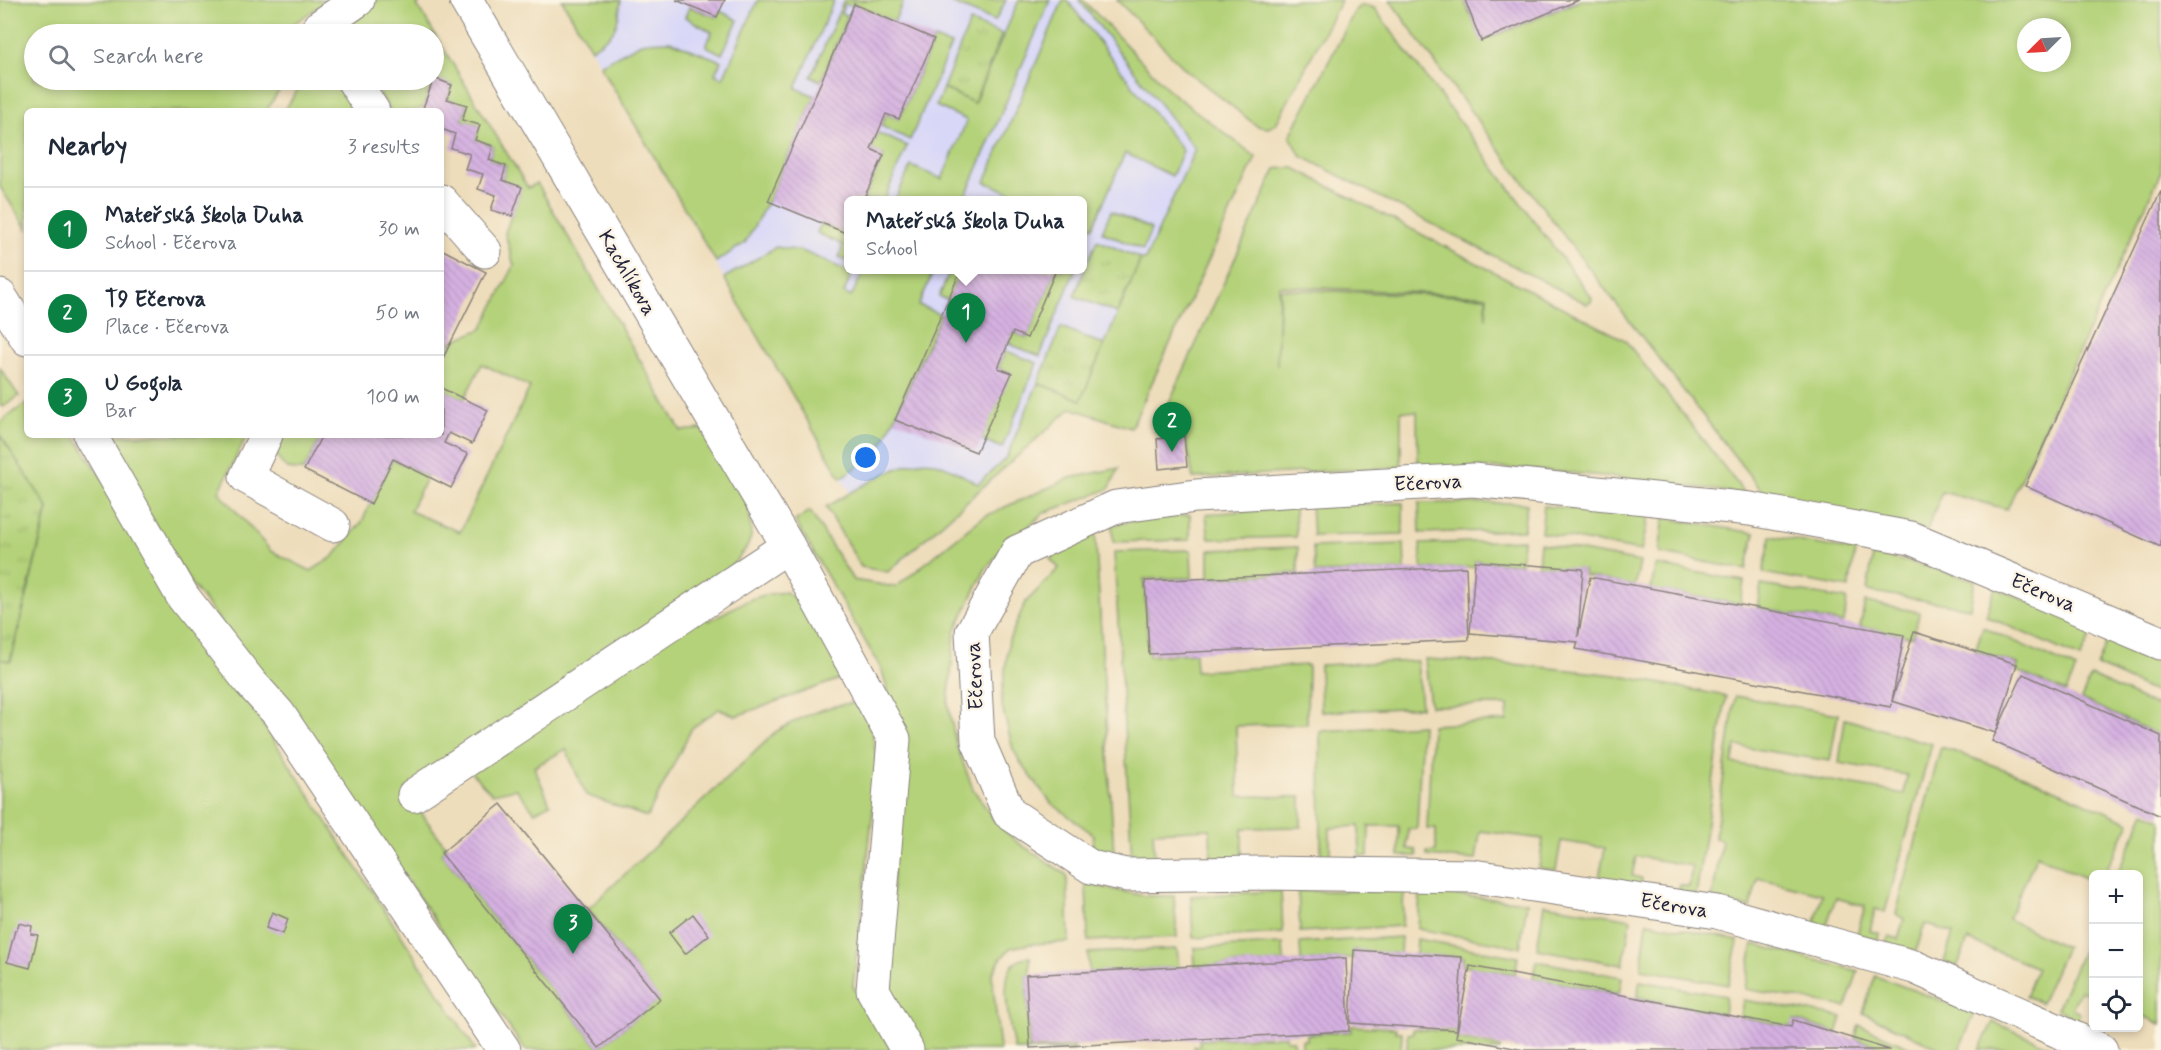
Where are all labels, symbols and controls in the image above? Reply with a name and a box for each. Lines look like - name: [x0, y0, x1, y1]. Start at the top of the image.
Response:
- north arrow: [2017, 18, 2071, 72]
- search box: [24, 24, 444, 90]
- icon: search: [45, 41, 78, 74]
- text: Search here: [93, 43, 204, 71]
- text: Nearby: [48, 130, 127, 164]
- text: 3 results: [348, 134, 420, 161]
- popup: [844, 196, 1087, 274]
- text: Mateřská škola Duha: [105, 202, 304, 230]
- text: Mateřská škola Duha: [866, 208, 1065, 236]
- text: 1: [63, 216, 72, 243]
- text: 30 m: [378, 216, 420, 243]
- street label: Kachlíkova: [591, 225, 663, 321]
- text: School · Ečerova: [105, 230, 237, 257]
- text: School: [866, 236, 918, 263]
- text: T9 Ečerova: [105, 286, 206, 314]
- pin: 1: [946, 294, 986, 343]
- text: 2: [63, 300, 72, 327]
- text: 50 m: [375, 300, 420, 327]
- text: Place · Ečerova: [105, 314, 230, 341]
- text: U Gogola: [105, 370, 183, 398]
- text: 3: [63, 384, 72, 411]
- text: 100 m: [366, 384, 420, 411]
- text: Bar: [105, 398, 136, 425]
- pin: 2: [1152, 402, 1192, 452]
- your location: [851, 443, 880, 472]
- street label: Ečerova: [1393, 467, 1463, 499]
- street label: Ečerova: [2006, 567, 2080, 619]
- street label: Ečerova: [959, 641, 991, 711]
- map controls: [2089, 870, 2143, 1032]
- button: +: [2089, 870, 2143, 924]
- street label: Ečerova: [1638, 887, 1710, 925]
- pin: 3: [554, 904, 592, 954]
- button: −: [2089, 924, 2143, 978]
- button: locate: [2089, 978, 2143, 1032]

